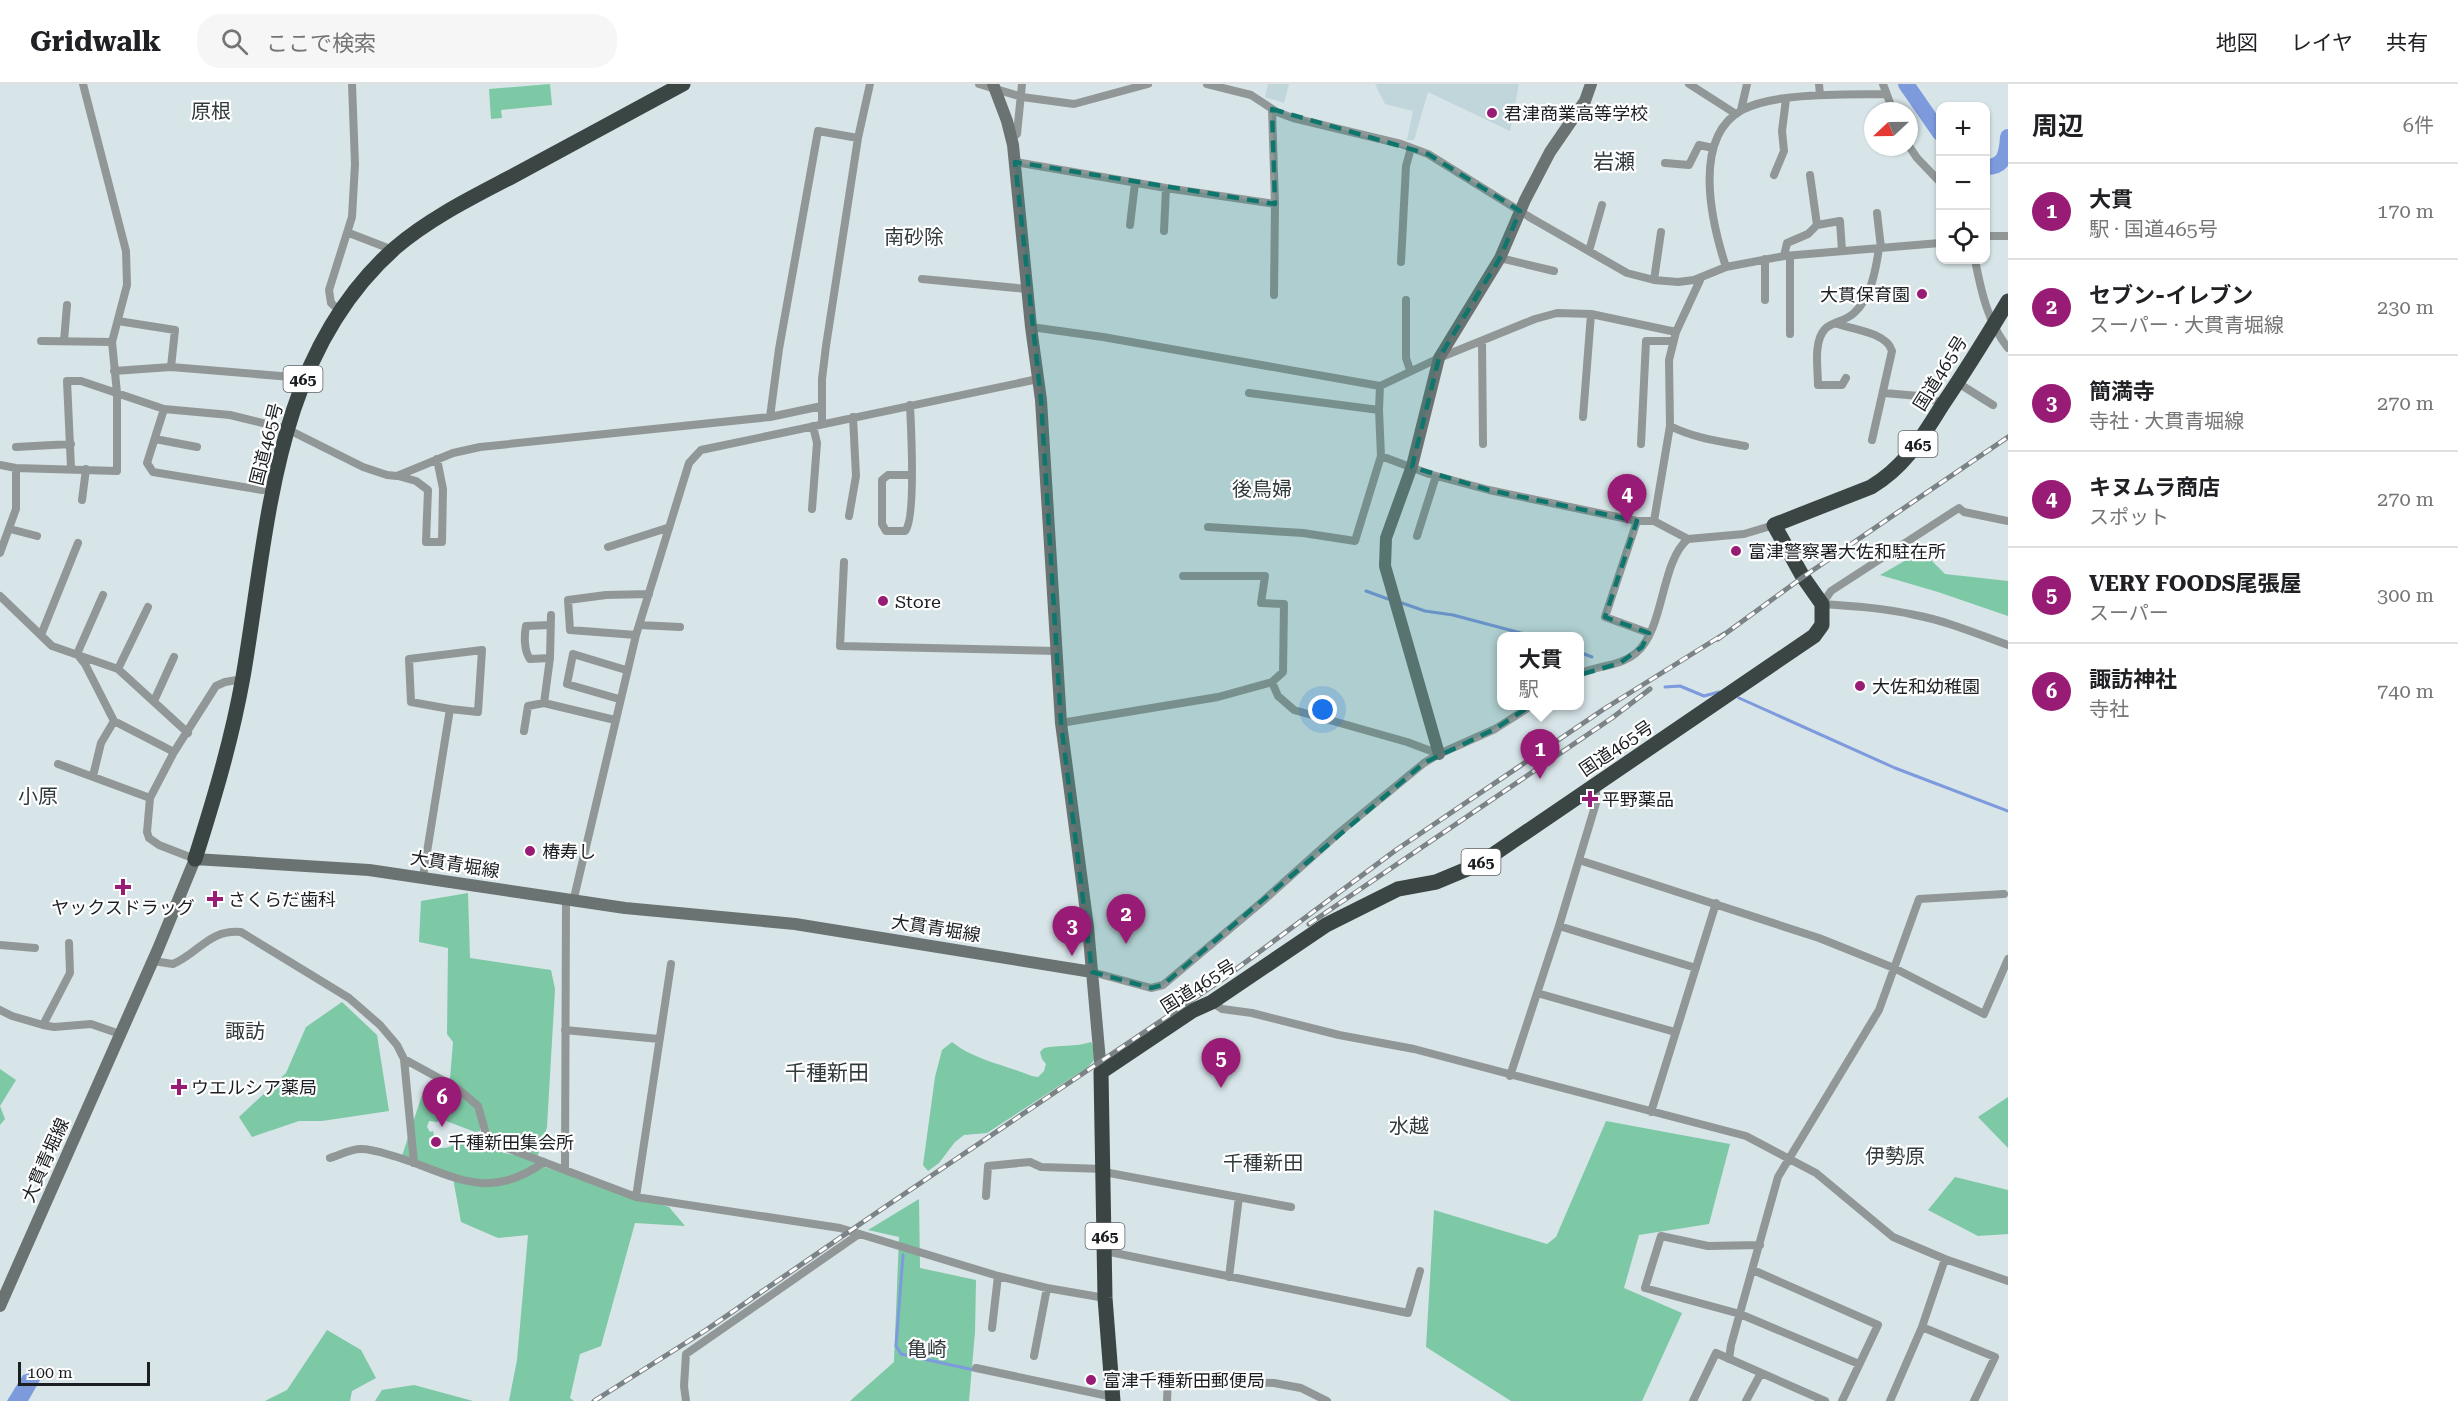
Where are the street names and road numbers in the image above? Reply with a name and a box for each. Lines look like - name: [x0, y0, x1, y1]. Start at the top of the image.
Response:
- street label: 国道465号: [1909, 332, 1971, 414]
- road number: 465: [284, 366, 322, 392]
- street label: 国道465号: [246, 401, 286, 487]
- road number: 465: [1898, 431, 1938, 457]
- street label: 国道465号: [1575, 716, 1657, 780]
- street label: 大貫青堀線: [409, 847, 501, 881]
- road number: 465: [1462, 849, 1500, 875]
- street label: 大貫青堀線: [890, 911, 982, 945]
- street label: 国道465号: [1157, 955, 1239, 1017]
- street label: 大貫青堀線: [17, 1115, 73, 1205]
- road number: 465: [1086, 1223, 1124, 1249]

